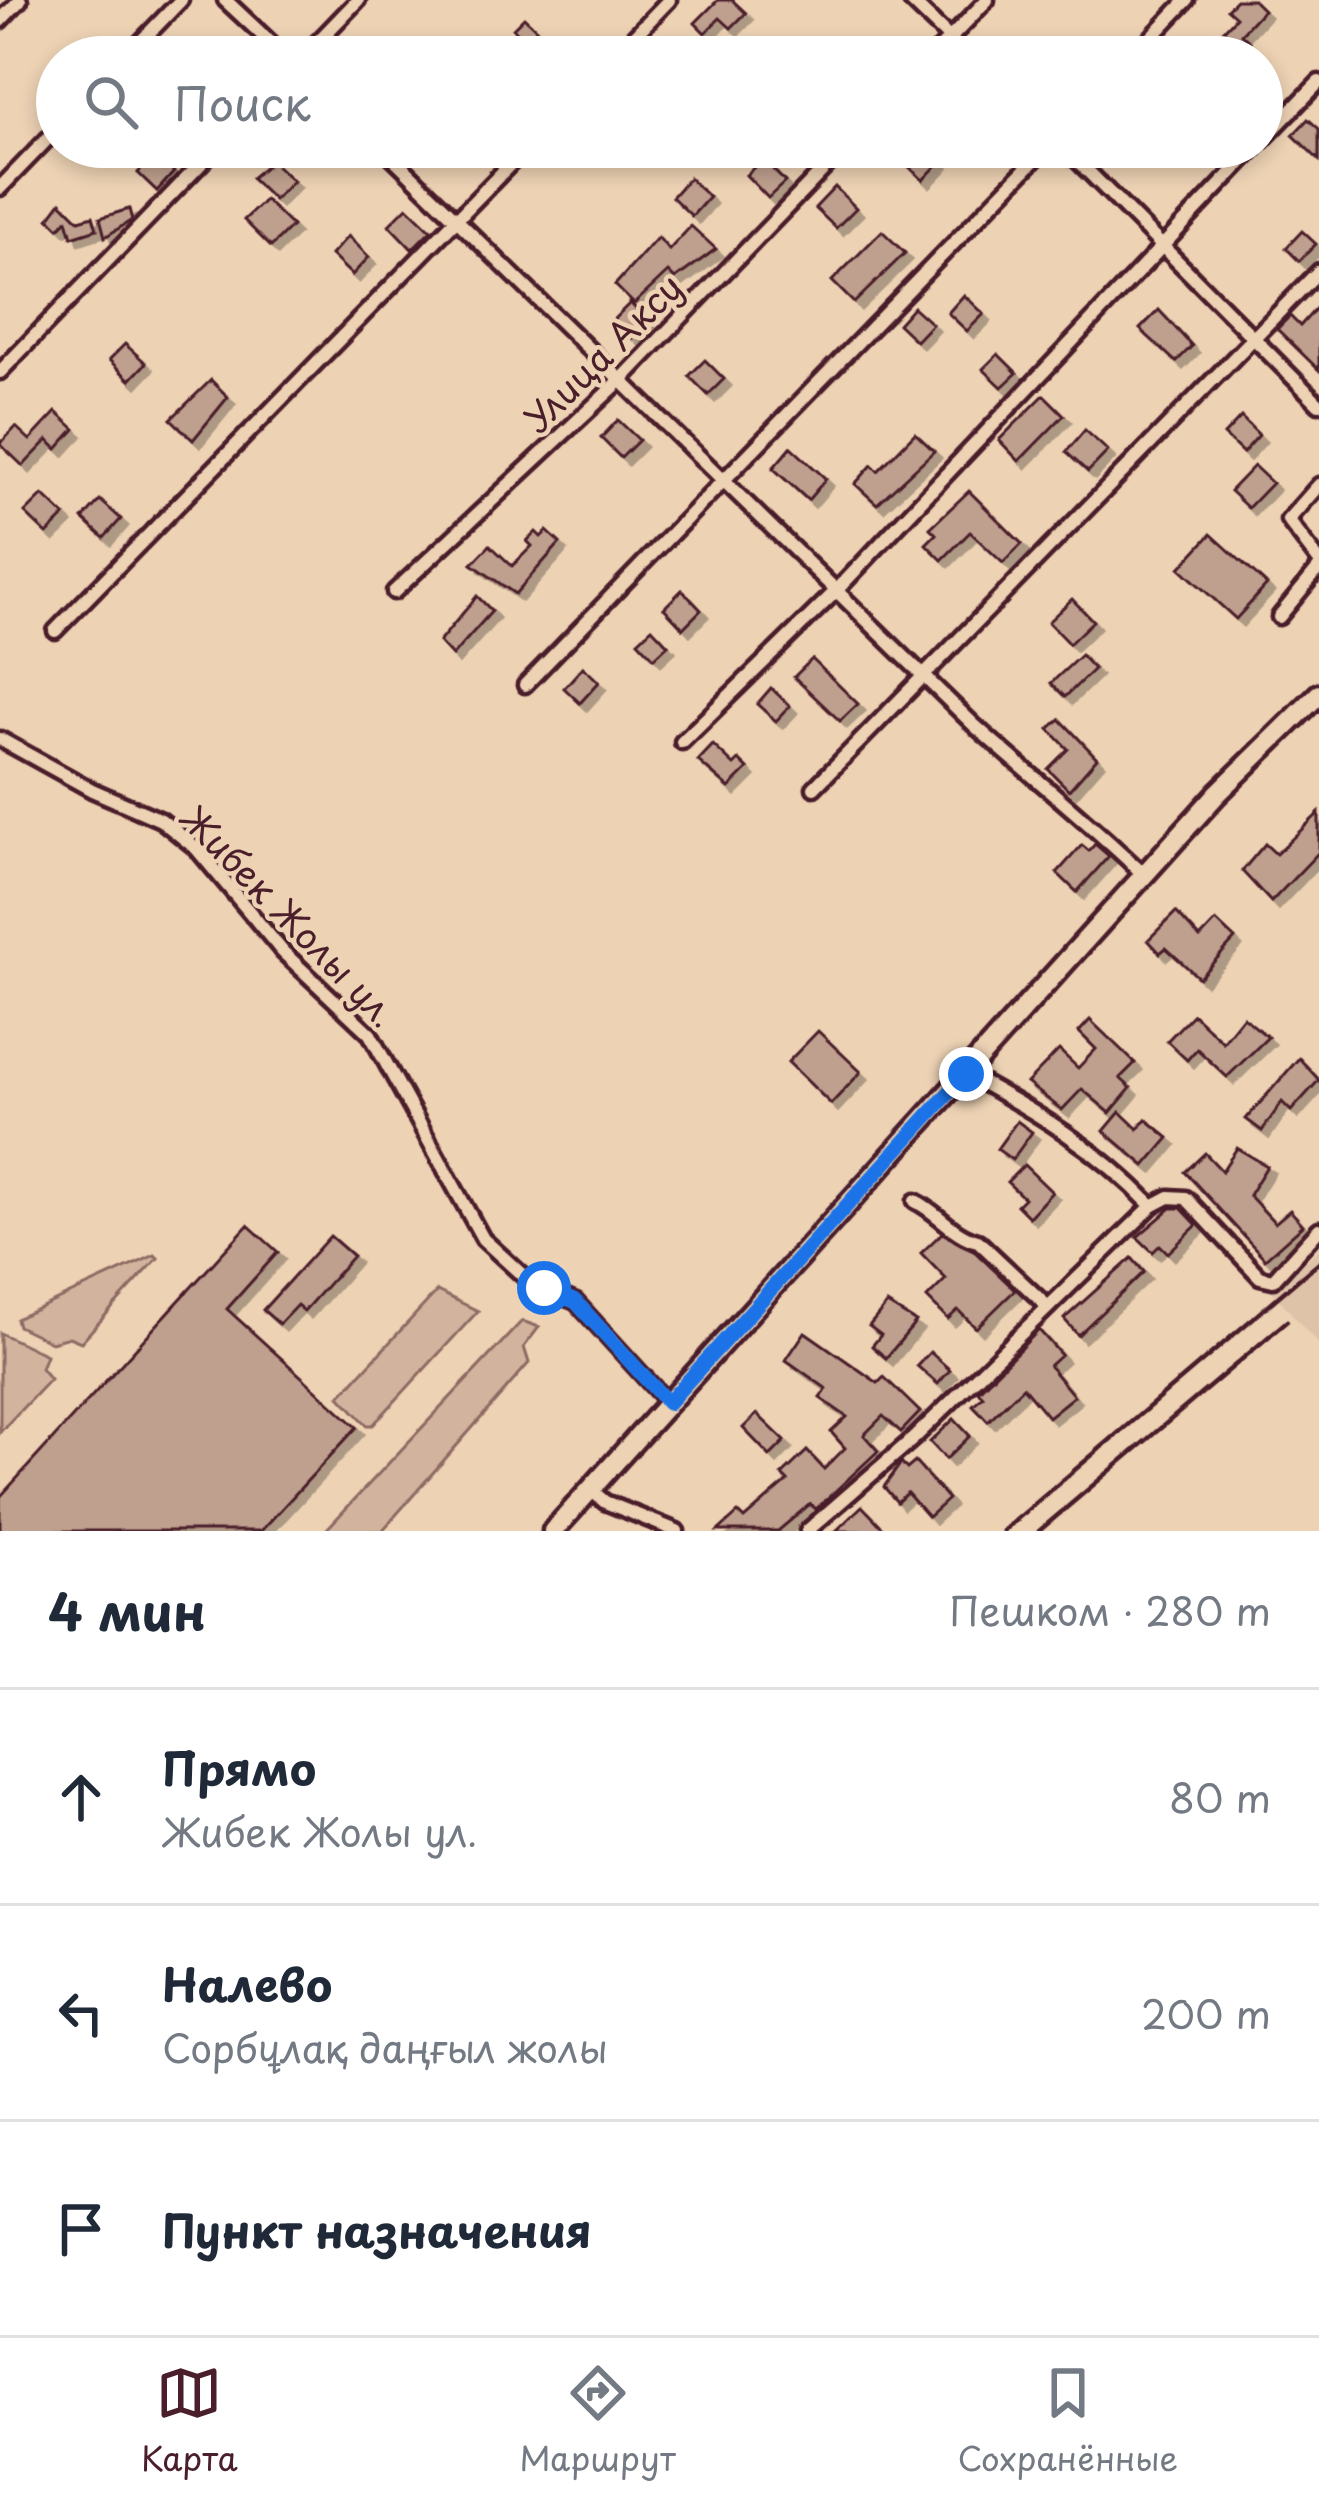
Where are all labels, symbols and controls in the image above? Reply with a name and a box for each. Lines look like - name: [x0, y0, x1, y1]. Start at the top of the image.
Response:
- search box: [36, 36, 1283, 168]
- text: Поиск: [174, 68, 311, 136]
- icon: search: [78, 69, 144, 135]
- street label: Улица Аксу: [510, 260, 694, 444]
- street label: Жибек Жолы ул.: [169, 791, 411, 1039]
- route end: [939, 1047, 993, 1101]
- route start: [517, 1261, 571, 1315]
- text: 4 мин: [48, 1571, 206, 1648]
- text: Пешком · 280 m: [949, 1580, 1271, 1639]
- text: Прямо: [162, 1733, 316, 1801]
- icon: ahead: [48, 1764, 114, 1830]
- text: 80 m: [1169, 1767, 1271, 1826]
- text: Жибек Жолы ул.: [162, 1801, 478, 1860]
- text: Налево: [162, 1949, 332, 2017]
- icon: left: [48, 1980, 114, 2046]
- text: 200 m: [1141, 1983, 1271, 2042]
- text: Сорбұлақ даңғыл жолы: [162, 2017, 608, 2076]
- text: Пункт назначения: [162, 2195, 592, 2263]
- icon: arrive: [48, 2196, 114, 2262]
- tab: Карта: [141, 2360, 238, 2482]
- tab: Маршрут: [520, 2360, 676, 2482]
- tab: Сохранённые: [957, 2360, 1178, 2482]

